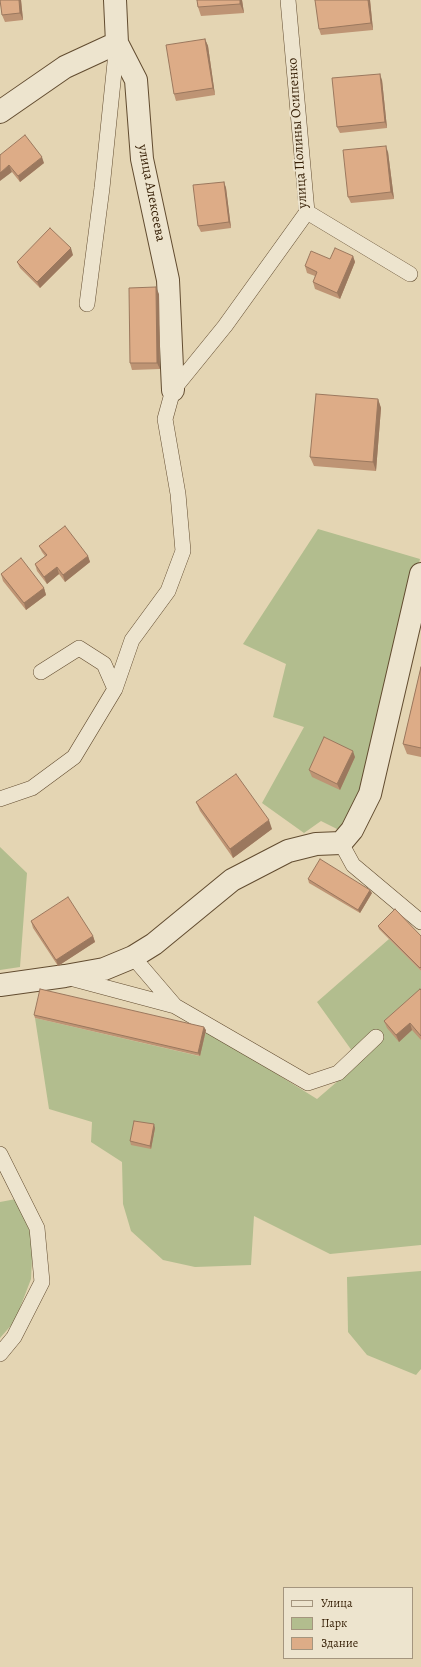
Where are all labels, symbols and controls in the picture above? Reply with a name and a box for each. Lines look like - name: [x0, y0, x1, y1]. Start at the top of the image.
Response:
- street label: улица Полины Осипенко: [284, 57, 312, 209]
- street label: улица Алексеева: [133, 143, 169, 243]
- legend: [283, 1587, 413, 1659]
- text: Улица: [321, 1595, 352, 1611]
- text: Парк: [321, 1615, 347, 1631]
- text: Здание: [321, 1635, 358, 1651]

